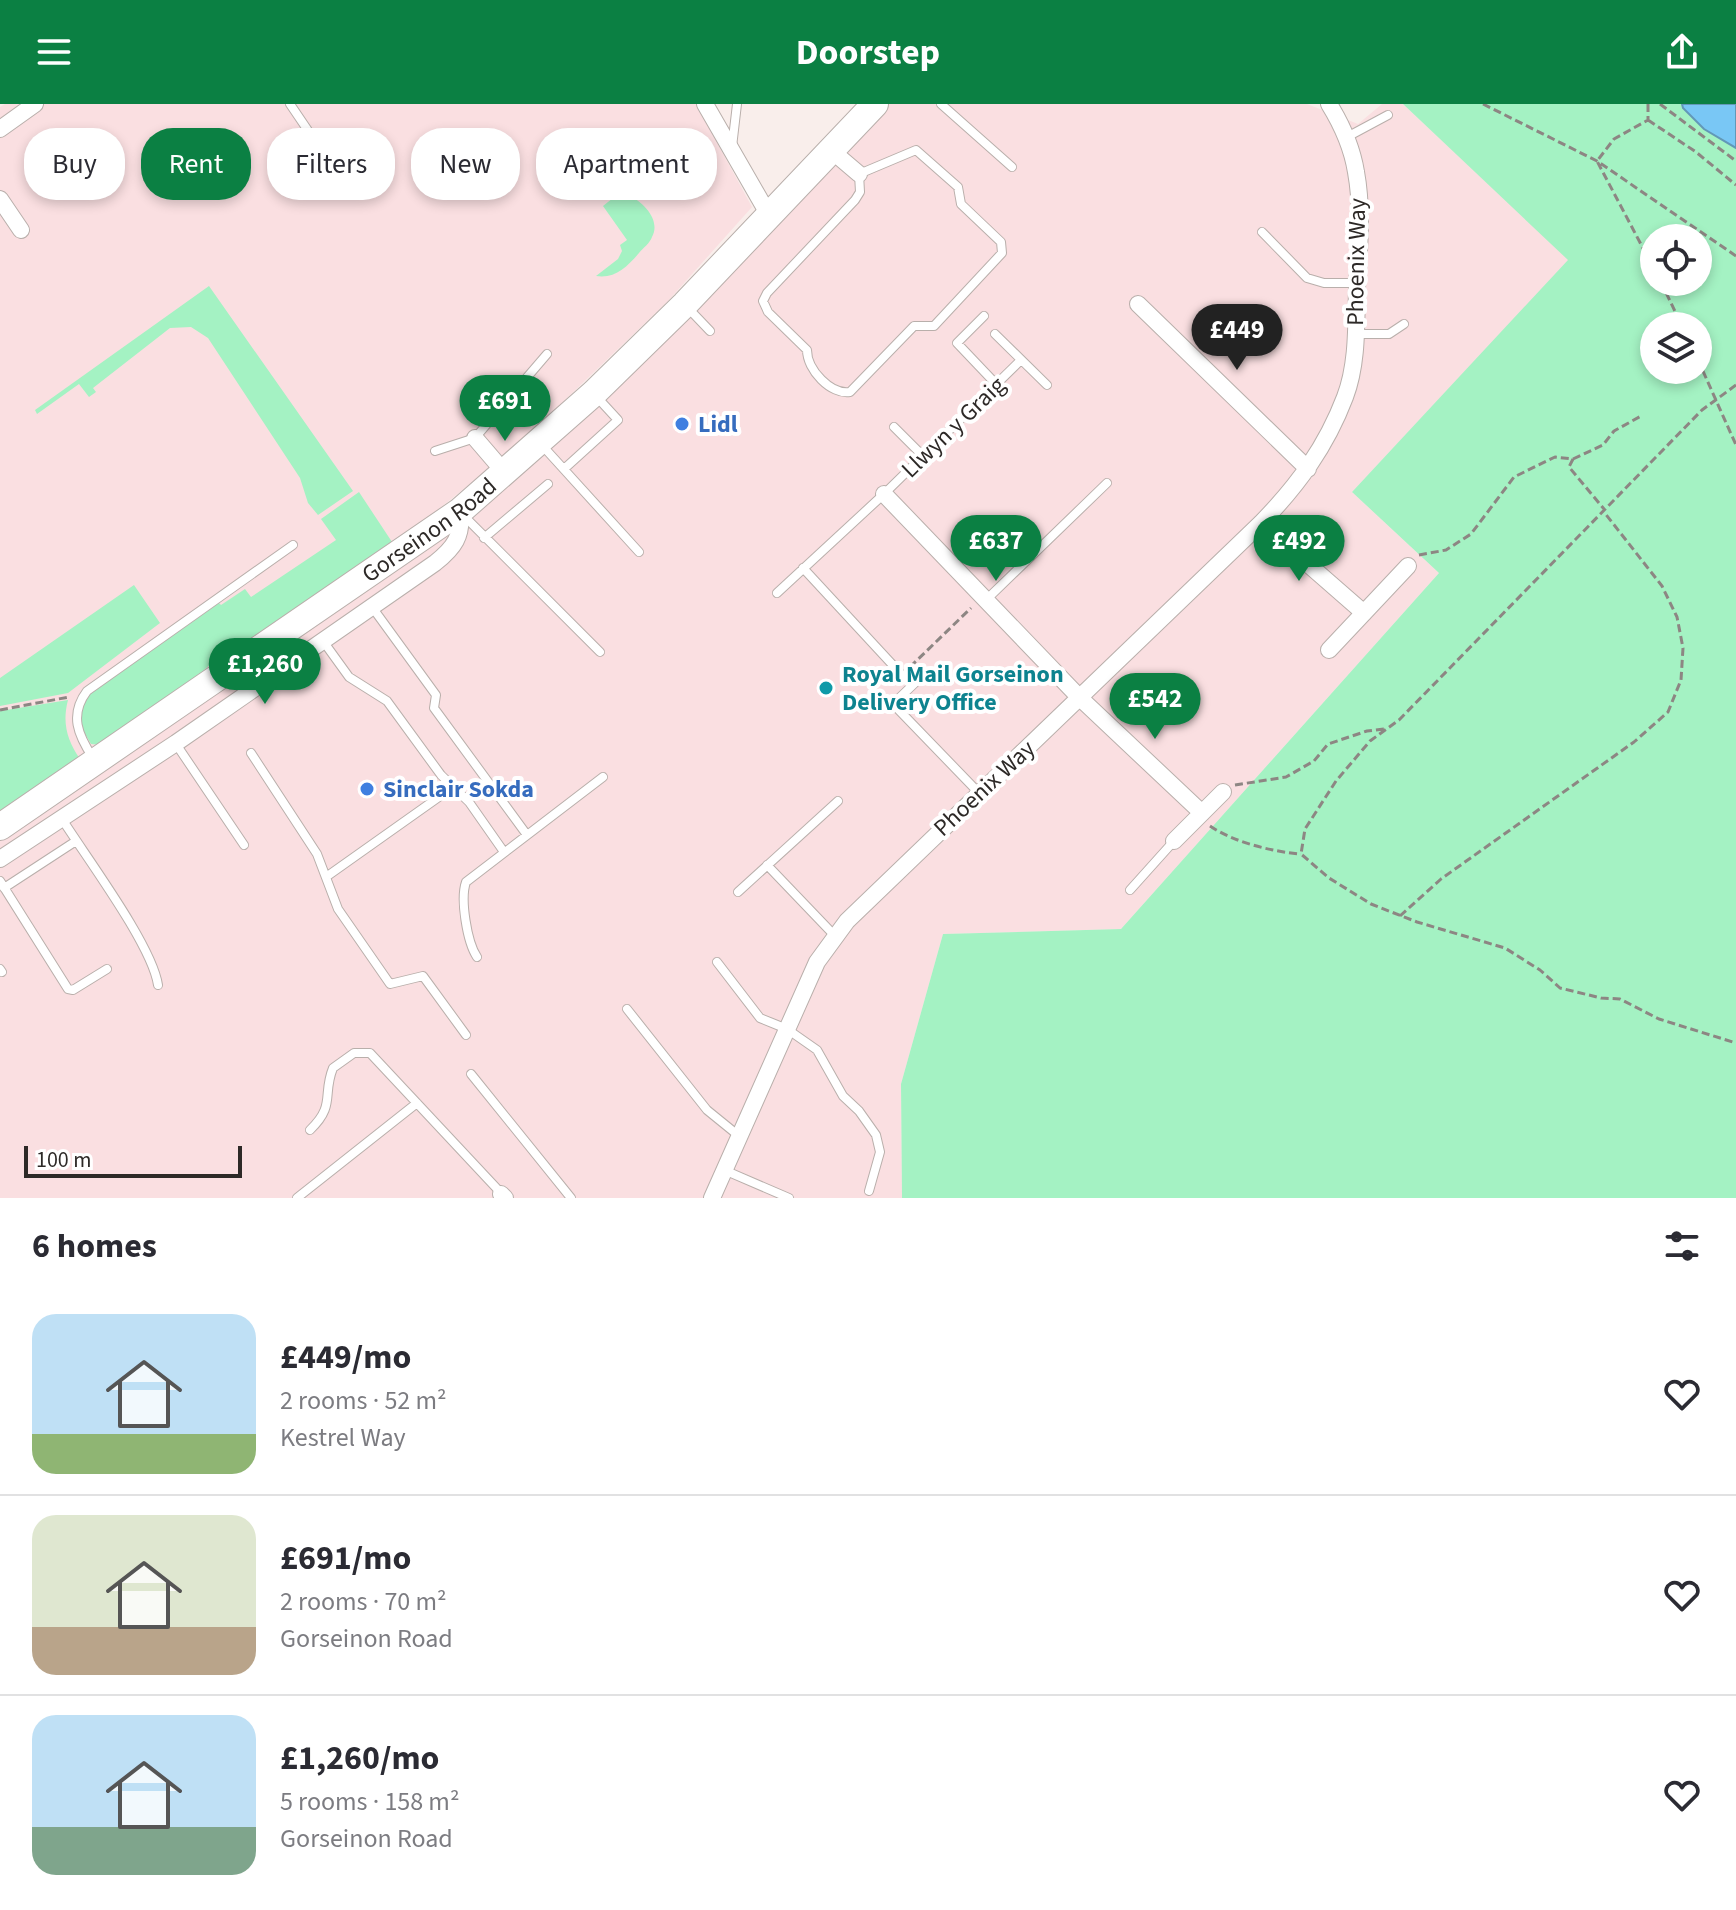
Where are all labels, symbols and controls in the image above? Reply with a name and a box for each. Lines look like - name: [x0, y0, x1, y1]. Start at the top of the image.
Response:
- text: Doorstep: [796, 27, 940, 78]
- icon: menu: [32, 30, 76, 74]
- icon: share: [1660, 30, 1704, 74]
- chip: Buy: [24, 128, 125, 200]
- chip: Rent: [141, 128, 251, 200]
- chip: Filters: [267, 128, 395, 200]
- chip: New: [411, 128, 520, 200]
- chip: Apartment: [536, 128, 717, 200]
- street label: Phoenix Way: [1338, 198, 1375, 326]
- map controls: [1640, 224, 1712, 384]
- button: locate: [1640, 224, 1712, 296]
- pin: £449: [1190, 304, 1284, 372]
- text: £449: [1210, 311, 1264, 348]
- button: layers: [1640, 312, 1712, 384]
- street label: Llwyn y Graig: [893, 369, 1013, 486]
- pin: £691: [458, 375, 552, 443]
- text: £691: [478, 382, 532, 419]
- place label: Lidl: [698, 407, 738, 442]
- marker: Lidl: [673, 415, 691, 433]
- street label: Gorseinon Road: [355, 469, 505, 591]
- pin: £637: [949, 515, 1043, 583]
- pin: £492: [1252, 515, 1346, 583]
- text: £637: [969, 522, 1023, 559]
- text: £492: [1272, 522, 1326, 559]
- pin: £1,260: [200, 638, 330, 706]
- text: £1,260: [227, 645, 303, 682]
- place label: Royal Mail Gorseinon Delivery Office: [842, 657, 1064, 720]
- pin: £542: [1108, 673, 1202, 741]
- marker: Royal Mail Gorseinon Delivery Office: [817, 679, 835, 697]
- text: £542: [1128, 680, 1182, 717]
- street label: Phoenix Way: [926, 732, 1043, 845]
- place label: Sinclair Sokda: [383, 772, 534, 807]
- marker: Sinclair Sokda: [358, 780, 376, 798]
- scale bar: [24, 1142, 242, 1178]
- text: 100 m: [36, 1144, 91, 1176]
- text: 6 homes: [32, 1222, 157, 1271]
- icon: filters: [1660, 1224, 1704, 1268]
- text: £449/mo: [280, 1333, 411, 1382]
- icon: home: [96, 1346, 192, 1442]
- icon: heart: [1660, 1372, 1704, 1416]
- text: 2 rooms · 52 m²: [280, 1382, 447, 1419]
- text: Kestrel Way: [280, 1419, 406, 1456]
- text: £691/mo: [280, 1534, 411, 1583]
- icon: home: [96, 1547, 192, 1643]
- icon: heart: [1660, 1573, 1704, 1617]
- text: 2 rooms · 70 m²: [280, 1583, 447, 1620]
- text: Gorseinon Road: [280, 1620, 453, 1657]
- text: £1,260/mo: [280, 1734, 440, 1783]
- icon: home: [96, 1747, 192, 1843]
- icon: heart: [1660, 1773, 1704, 1817]
- text: 5 rooms · 158 m²: [280, 1783, 459, 1820]
- text: Gorseinon Road: [280, 1820, 453, 1857]

